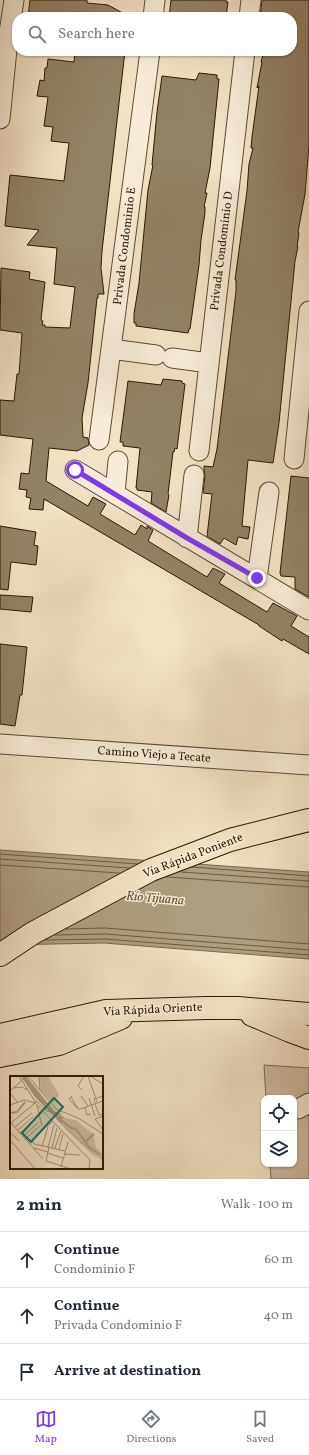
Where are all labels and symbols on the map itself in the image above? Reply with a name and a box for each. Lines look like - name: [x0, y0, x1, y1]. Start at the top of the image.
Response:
- street label: Privada Condominio E: [110, 186, 140, 306]
- street label: Privada Condominio D: [207, 190, 237, 312]
- route start: [66, 461, 84, 479]
- route end: [248, 569, 266, 587]
- street label: Camino Viejo a Tecate: [97, 743, 212, 767]
- street label: Vía Rápida Poniente: [141, 829, 246, 882]
- water label: Río Tijuana: [125, 887, 185, 911]
- street label: Vía Rápida Oriente: [103, 999, 203, 1021]
- inset map: [10, 1076, 103, 1169]

